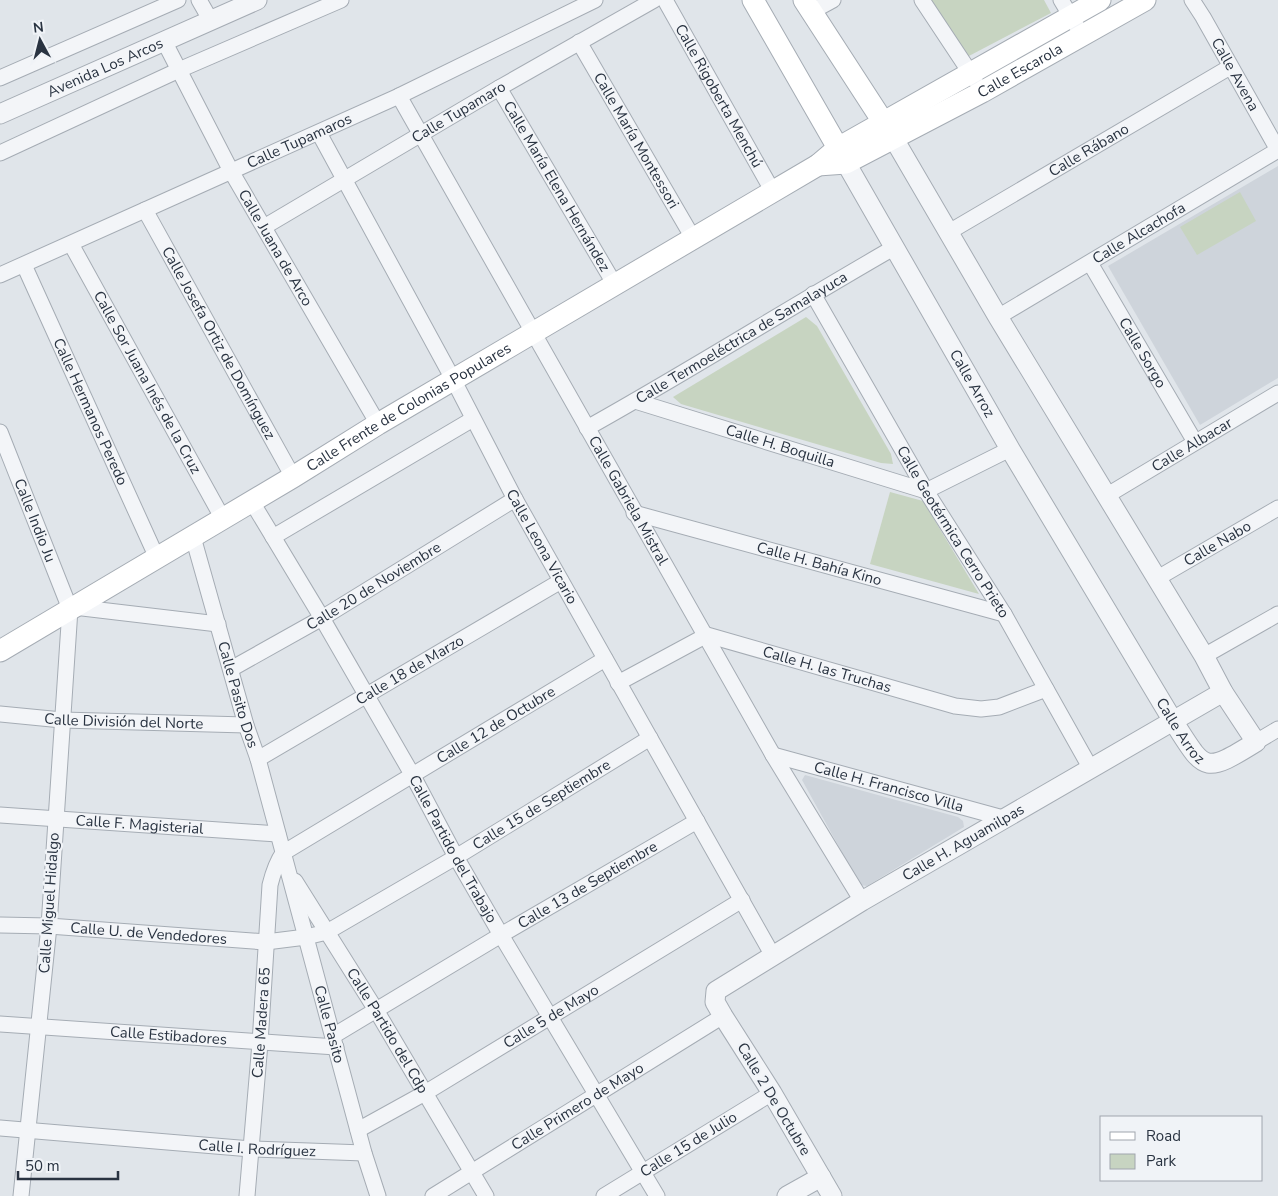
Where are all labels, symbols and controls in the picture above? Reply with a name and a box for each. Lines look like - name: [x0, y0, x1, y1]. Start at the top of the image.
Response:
- north arrow: [15, 15, 65, 65]
- text: N: [32, 18, 45, 38]
- street label: Calle Rigoberta Menchú: [671, 20, 767, 171]
- street label: Avenida Los Arcos: [44, 33, 166, 102]
- street label: Calle Avena: [1207, 34, 1264, 115]
- street label: Calle Escarola: [974, 39, 1066, 103]
- street label: Calle María Montessori: [589, 69, 684, 212]
- street label: Calle Tupamaro: [408, 76, 509, 148]
- street label: Calle María Elena Hernández: [499, 97, 615, 275]
- street label: Calle Tupamaros: [244, 108, 355, 173]
- street label: Calle Rábano: [1045, 119, 1133, 181]
- street label: Calle Juana de Arco: [234, 186, 317, 310]
- street label: Calle Alcachofa: [1089, 197, 1189, 269]
- street label: Calle Josefa Ortiz de Domínguez: [157, 243, 280, 443]
- street label: Calle Termoeléctrica de Samalayuca: [632, 267, 851, 408]
- street label: Calle Sor Juana Inés de la Cruz: [89, 287, 206, 477]
- street label: Calle Sorgo: [1114, 314, 1171, 392]
- street label: Calle Hermanos Peredo: [48, 335, 133, 488]
- street label: Calle Frente de Colonias Populares: [303, 338, 515, 476]
- street label: Calle Arroz: [945, 346, 1000, 421]
- street label: Calle Albacar: [1148, 412, 1236, 477]
- street label: Calle H. Boquilla: [723, 420, 837, 472]
- street label: Calle Gabriela Mistral: [584, 432, 673, 569]
- street label: Calle Geotérmica Cerro Prieto: [892, 442, 1014, 622]
- street label: Calle Indio Ju: [9, 475, 61, 565]
- street label: Calle Leona Vicario: [502, 486, 582, 608]
- street label: Calle Nabo: [1180, 516, 1255, 571]
- street label: Calle 20 de Noviembre: [303, 537, 445, 635]
- street label: Calle H. Bahía Kino: [754, 537, 884, 590]
- street label: Calle 18 de Marzo: [352, 630, 468, 709]
- street label: Calle Pasito Dos: [213, 639, 263, 751]
- street label: Calle H. las Truchas: [760, 641, 894, 697]
- street label: Calle 12 de Octubre: [433, 681, 559, 768]
- street label: Calle Arroz: [1151, 694, 1209, 769]
- street label: Calle División del Norte: [43, 708, 204, 734]
- street label: Calle 15 de Septiembre: [469, 755, 614, 855]
- street label: Calle H. Francisco Villa: [812, 757, 966, 817]
- street label: Calle Partido del Trabajo: [404, 772, 502, 926]
- street label: Calle H. Aguamilpas: [898, 799, 1028, 886]
- street label: Calle F. Magisterial: [75, 810, 205, 839]
- street label: Calle Miguel Hidalgo: [34, 832, 64, 974]
- street label: Calle 13 de Septiembre: [514, 836, 661, 933]
- street label: Calle U. de Vendedores: [70, 918, 228, 949]
- street label: Calle Partido del Cdp: [342, 964, 433, 1097]
- street label: Calle Madera 65: [247, 967, 275, 1079]
- street label: Calle 5 de Mayo: [499, 980, 603, 1053]
- street label: Calle Pasito: [309, 983, 349, 1065]
- street label: Calle Estibadores: [109, 1022, 228, 1050]
- street label: Calle 2 De Octubre: [732, 1039, 816, 1159]
- street label: Calle Primero de Mayo: [507, 1058, 647, 1155]
- street label: Calle 15 de Julio: [636, 1107, 741, 1182]
- legend: [1100, 1116, 1263, 1181]
- text: Road: [1146, 1126, 1181, 1146]
- street label: Calle I. Rodríguez: [198, 1135, 316, 1161]
- scale bar: [18, 1148, 118, 1180]
- text: Park: [1146, 1151, 1176, 1171]
- text: 50 m: [25, 1156, 60, 1176]

